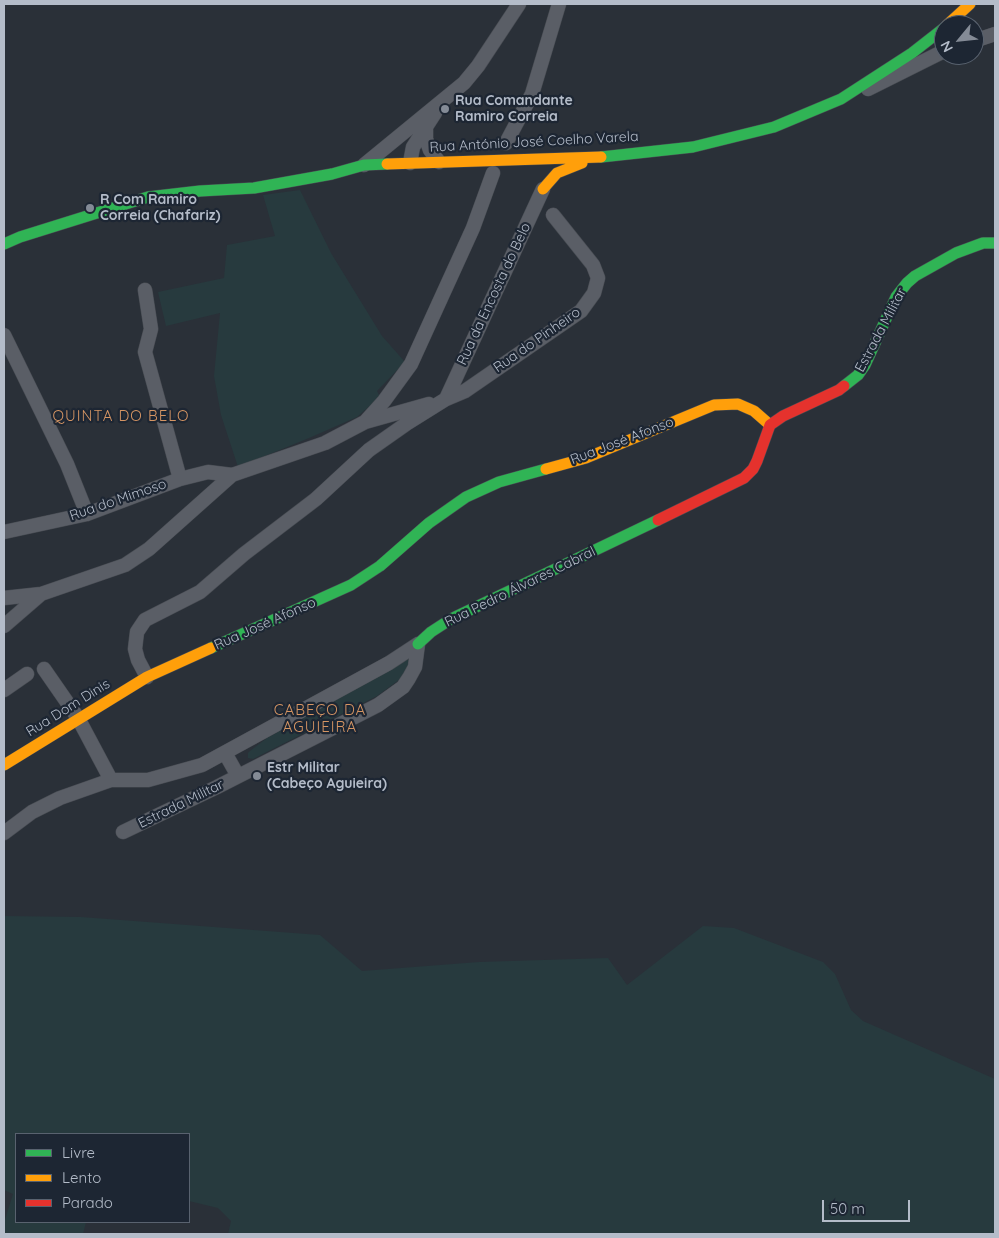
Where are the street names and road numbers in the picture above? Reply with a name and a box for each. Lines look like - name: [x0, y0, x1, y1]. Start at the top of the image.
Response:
- street label: Rua António José Coelho Varela: [429, 128, 639, 156]
- street label: Rua da Encosta do Belo: [454, 220, 534, 368]
- street label: Estrada Militar: [852, 285, 910, 375]
- street label: Rua do Pinheiro: [490, 304, 584, 376]
- street label: Rua José Afonso: [568, 414, 676, 468]
- street label: Rua do Mimoso: [67, 476, 169, 524]
- street label: Rua Pedro Álvares Cabral: [442, 543, 598, 631]
- street label: Rua José Afonso: [212, 594, 318, 654]
- street label: Rua Dom Dinis: [23, 676, 113, 740]
- street label: Estrada Militar: [135, 776, 227, 832]

